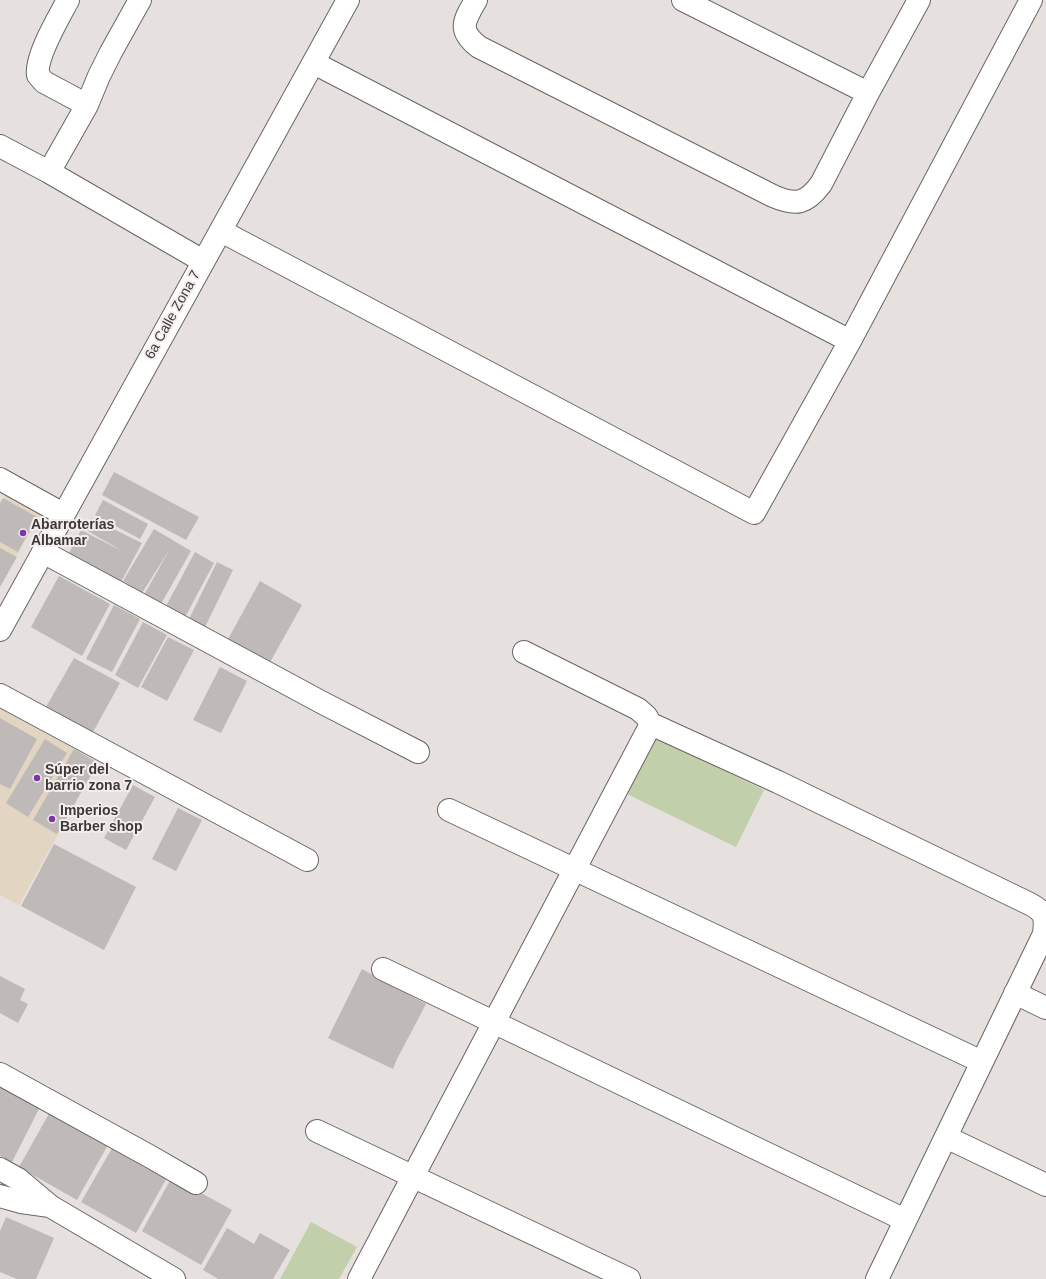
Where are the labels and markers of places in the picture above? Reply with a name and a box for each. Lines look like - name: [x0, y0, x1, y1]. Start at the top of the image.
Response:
- place label: Abarroterías Albamar: [31, 517, 114, 550]
- marker: Abarroterías Albamar: [18, 528, 28, 538]
- place label: Súper del barrio zona 7: [45, 762, 132, 794]
- marker: Súper del barrio zona 7: [32, 773, 42, 783]
- place label: Imperios Barber shop: [60, 803, 142, 836]
- marker: Imperios Barber shop: [47, 814, 57, 824]

